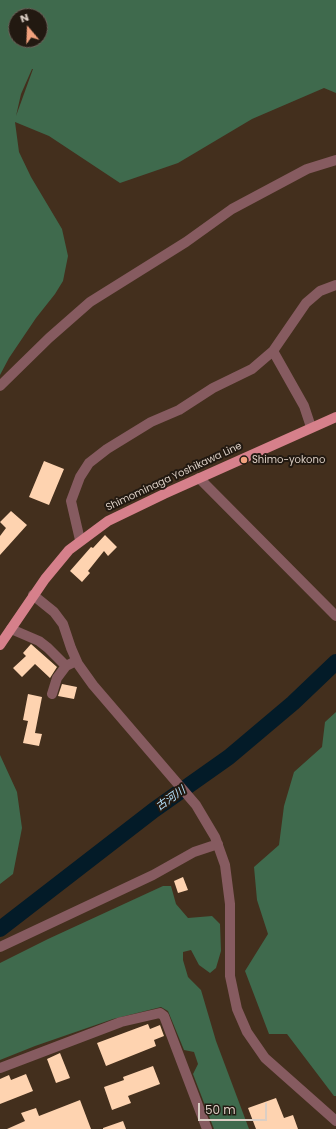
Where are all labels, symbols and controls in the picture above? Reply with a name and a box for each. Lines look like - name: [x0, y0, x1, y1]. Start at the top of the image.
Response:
- north arrow: [8, 8, 48, 48]
- text: N: [18, 9, 31, 27]
- street label: Shimominaga Yoshikawa Line: [104, 440, 244, 514]
- place label: Shimo-yokono: [252, 454, 325, 466]
- marker: Shimo-yokono: [239, 455, 249, 465]
- water label: 古河川: [154, 784, 188, 814]
- scale bar: [200, 1095, 269, 1121]
- text: 50 m: [205, 1101, 236, 1118]

